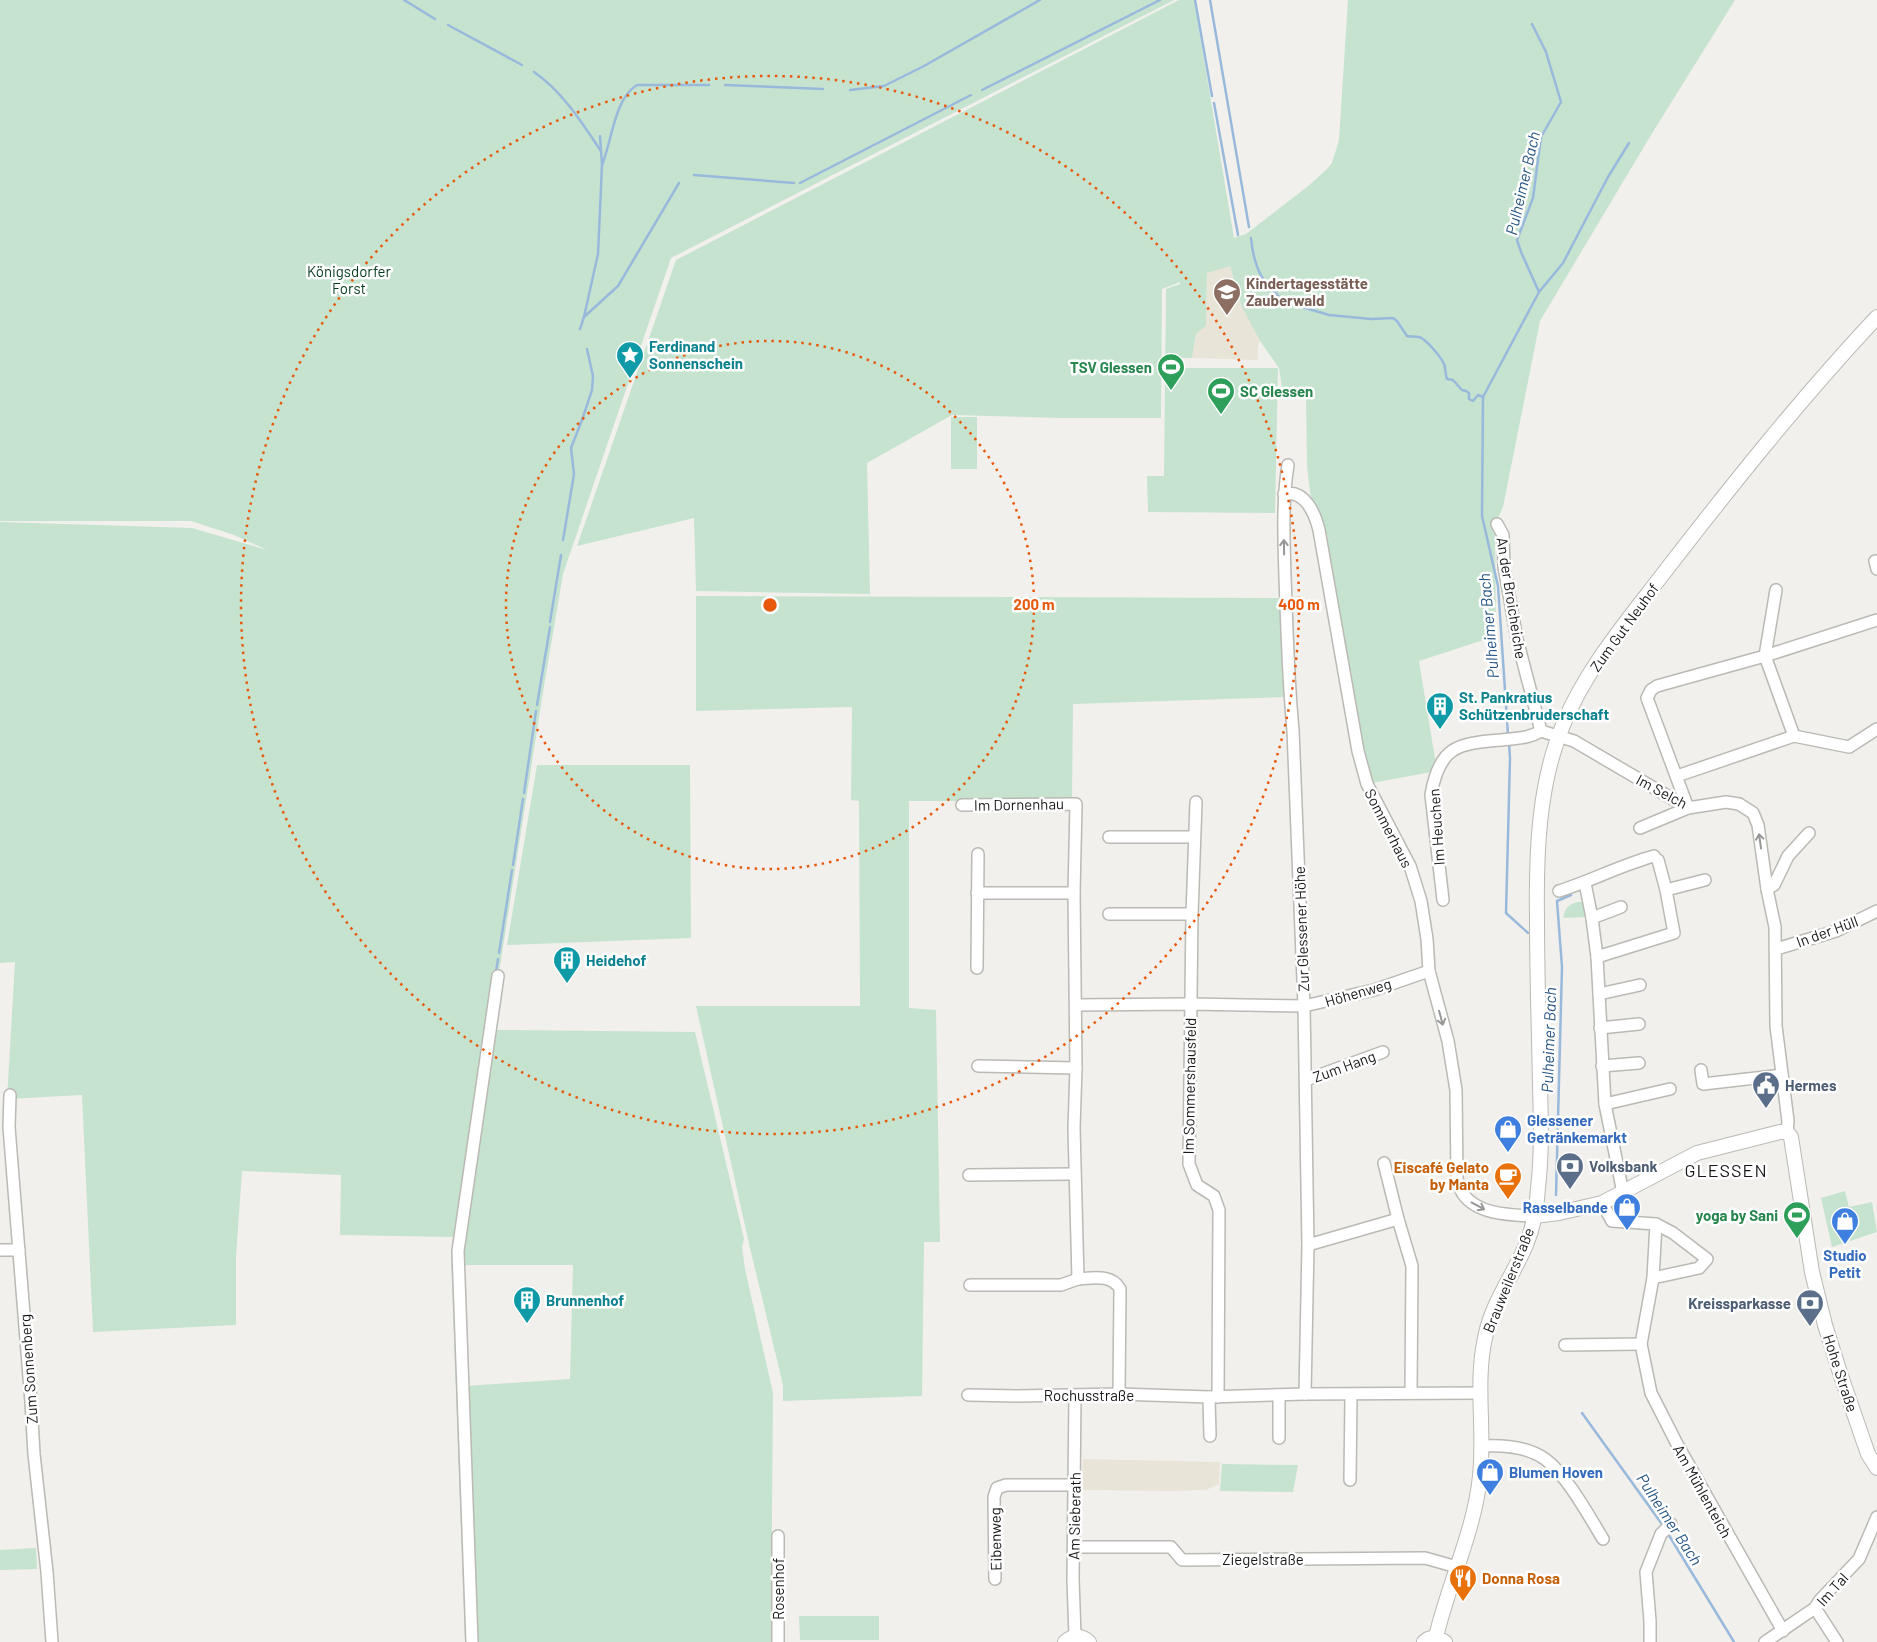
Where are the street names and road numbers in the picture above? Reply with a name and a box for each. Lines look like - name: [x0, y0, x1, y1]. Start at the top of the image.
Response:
- street label: An der Broicheiche: [1493, 536, 1531, 660]
- street label: Zum Gut Neuhof: [1586, 579, 1662, 675]
- street label: Im Selch: [1633, 770, 1691, 812]
- street label: Sommerhaus: [1361, 786, 1417, 870]
- street label: Im Heuchen: [1424, 788, 1448, 866]
- street label: Im Dornenhau: [974, 794, 1064, 814]
- street label: Zur Glessener Höhe: [1290, 866, 1312, 992]
- street label: In der Hüll: [1794, 912, 1860, 950]
- street label: Höhenweg: [1323, 974, 1393, 1010]
- street label: Im Sommershausfeld: [1179, 1017, 1199, 1155]
- street label: Zum Hang: [1310, 1046, 1378, 1086]
- street label: Brauweilerstraße: [1479, 1225, 1537, 1335]
- street label: Zum Sonnenberg: [15, 1313, 41, 1425]
- street label: Hohe Straße: [1820, 1332, 1862, 1414]
- street label: Rochusstraße: [1044, 1386, 1134, 1404]
- street label: Am Mühlenteich: [1670, 1441, 1736, 1541]
- street label: Am Sieberath: [1064, 1472, 1084, 1560]
- street label: Eibenweg: [985, 1507, 1005, 1571]
- street label: Ziegelstraße: [1222, 1550, 1304, 1568]
- street label: Rosenhof: [769, 1558, 787, 1620]
- street label: Im Tal: [1812, 1569, 1852, 1609]

